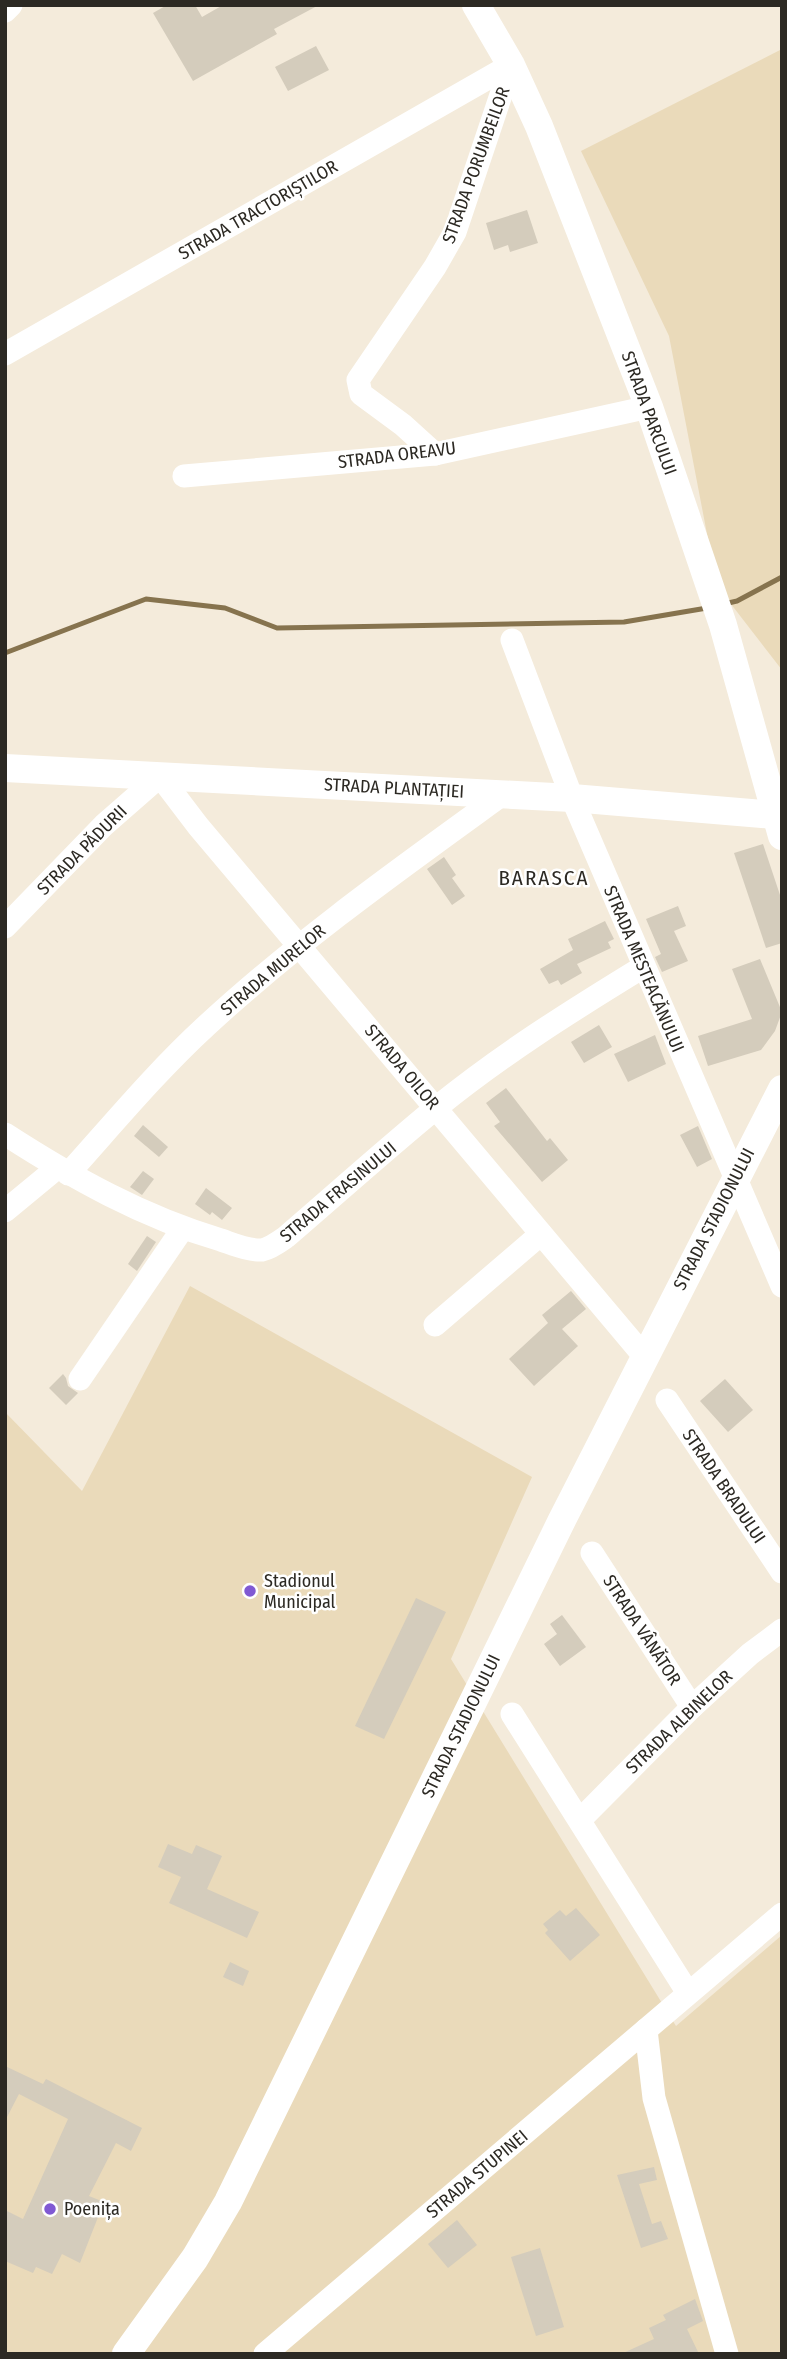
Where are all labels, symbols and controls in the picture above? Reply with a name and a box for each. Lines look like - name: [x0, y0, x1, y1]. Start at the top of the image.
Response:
- street label: STRADA PORUMBEILOR: [437, 83, 515, 246]
- street label: STRADA TRACTORIȘTILOR: [175, 155, 342, 265]
- street label: STRADA PARCULUI: [616, 348, 682, 478]
- street label: STRADA OREAVU: [337, 437, 457, 473]
- street label: STRADA PLANTAȚIEI: [323, 773, 465, 803]
- street label: STRADA PĂDURII: [32, 800, 132, 900]
- district label: BARASCA: [498, 865, 590, 891]
- street label: STRADA MESTEACĂNULUI: [599, 882, 689, 1056]
- street label: STRADA MURELOR: [216, 920, 330, 1020]
- street label: STRADA OILOR: [360, 1020, 444, 1114]
- street label: STRADA FRASINULUI: [275, 1137, 401, 1247]
- street label: STRADA STADIONULUI: [669, 1144, 759, 1294]
- street label: STRADA BRADULUI: [678, 1425, 770, 1547]
- place label: Stadionul Municipal: [264, 1570, 336, 1613]
- street label: STRADA VÂNĂTOR: [598, 1571, 686, 1689]
- marker: Stadionul Municipal: [242, 1583, 258, 1599]
- street label: STRADA STADIONULUI: [417, 1651, 505, 1801]
- street label: STRADA ALBINELOR: [621, 1665, 737, 1778]
- street label: STRADA STUPINEI: [422, 2125, 532, 2223]
- place label: Poenița: [64, 2198, 120, 2220]
- marker: Poenița: [42, 2201, 58, 2217]

